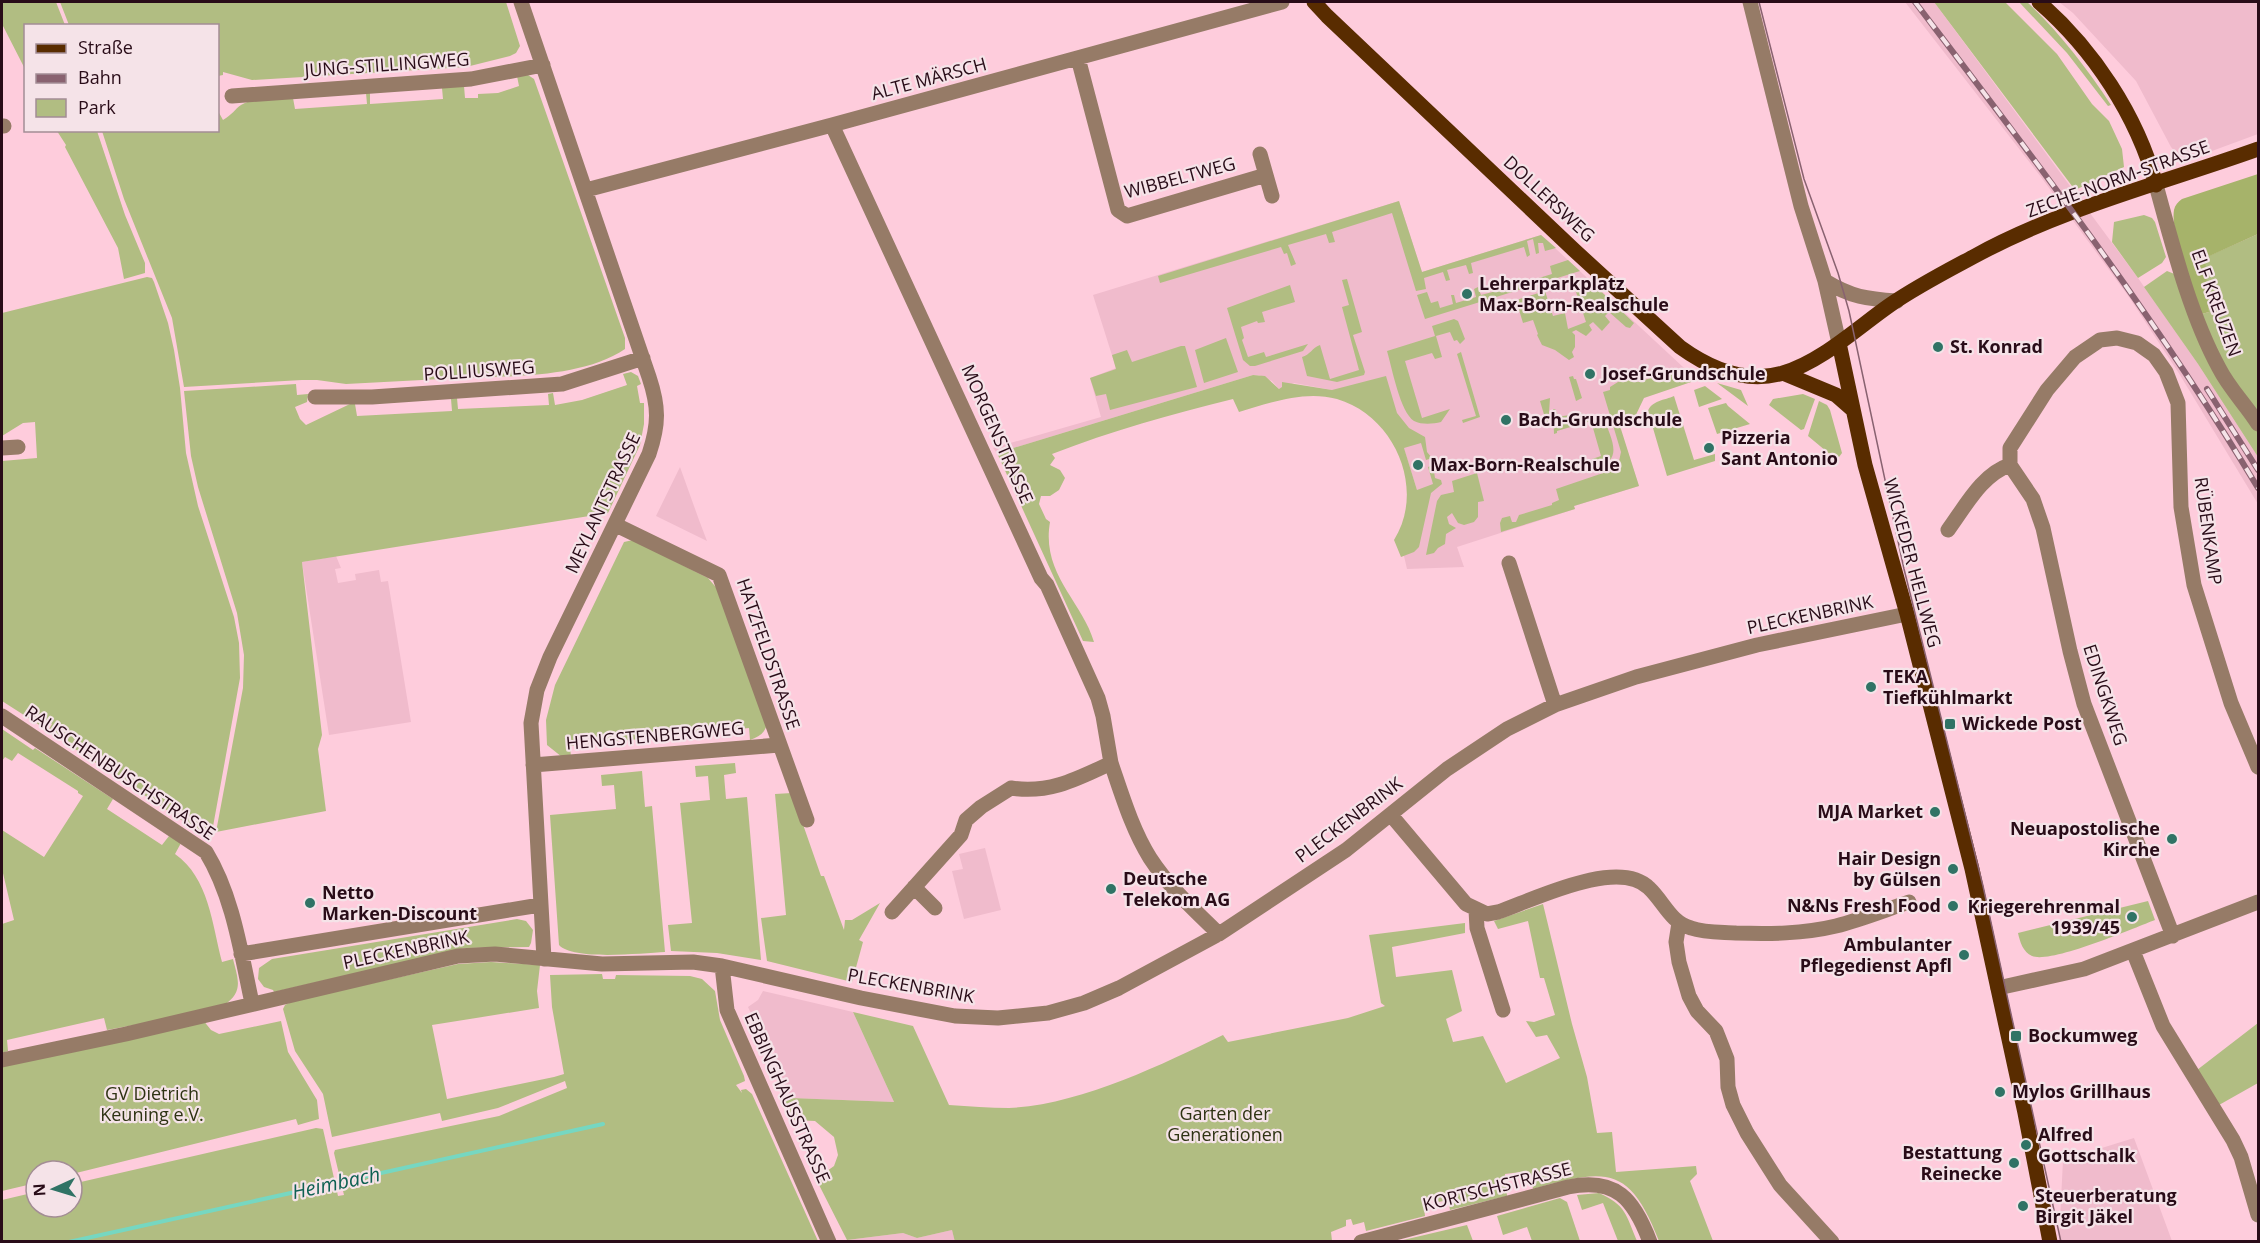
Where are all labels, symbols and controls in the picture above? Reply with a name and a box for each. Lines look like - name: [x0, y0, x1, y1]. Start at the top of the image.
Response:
- legend: [24, 24, 219, 132]
- text: Straße: [78, 35, 133, 59]
- street label: JUNG-STILLINGWEG: [302, 46, 470, 82]
- street label: ALTE MÄRSCH: [868, 51, 989, 105]
- text: Bahn: [78, 65, 122, 89]
- text: Park: [78, 95, 116, 119]
- street label: ZECHE-NORM-STRASSE: [2023, 134, 2213, 222]
- street label: DOLLERSWEG: [1499, 150, 1600, 247]
- street label: WIBBELTWEG: [1122, 151, 1238, 203]
- street label: ELF KREUZEN: [2186, 246, 2247, 360]
- place label: Lehrerparkplatz Max-Born-Realschule: [1479, 271, 1669, 316]
- marker: Lehrerparkplatz Max-Born-Realschule: [1460, 287, 1474, 301]
- place label: St. Konrad: [1950, 334, 2043, 358]
- marker: St. Konrad: [1931, 340, 1945, 354]
- street label: POLLIUSWEG: [423, 354, 535, 386]
- street label: MORGENSTRASSE: [956, 360, 1039, 507]
- place label: Josef-Grundschule: [1600, 361, 1766, 385]
- marker: Josef-Grundschule: [1583, 367, 1597, 381]
- place label: Bach-Grundschule: [1518, 407, 1682, 431]
- marker: Bach-Grundschule: [1499, 413, 1513, 427]
- place label: Pizzeria Sant Antonio: [1721, 425, 1838, 470]
- street label: MEYLANTSTRASSE: [559, 428, 645, 577]
- marker: Pizzeria Sant Antonio: [1702, 441, 1716, 455]
- place label: Max-Born-Realschule: [1430, 452, 1620, 476]
- marker: Max-Born-Realschule: [1411, 458, 1425, 472]
- street label: WICKEDER HELLWEG: [1879, 475, 1947, 650]
- street label: RÜBENKAMP: [2190, 475, 2228, 586]
- street label: HATZFELDSTRASSE: [732, 575, 806, 733]
- street label: PLECKENBRINK: [1744, 589, 1876, 639]
- street label: EDINGKWEG: [2078, 641, 2134, 749]
- place label: TEKA Tiefkühlmarkt: [1883, 664, 2013, 709]
- marker: TEKA Tiefkühlmarkt: [1864, 680, 1878, 694]
- street label: RAUSCHENBUSCHSTRASSE: [21, 699, 220, 845]
- place label: Wickede Post: [1962, 711, 2082, 735]
- street label: HENGSTENBERGWEG: [565, 715, 745, 755]
- marker: Wickede Post: [1943, 717, 1957, 731]
- street label: PLECKENBRINK: [1290, 770, 1408, 867]
- place label: MJA Market: [1817, 799, 1923, 823]
- marker: MJA Market: [1928, 805, 1942, 819]
- place label: Neuapostolische Kirche: [2010, 816, 2160, 861]
- marker: Neuapostolische Kirche: [2165, 832, 2179, 846]
- place label: Hair Design by Gülsen: [1838, 846, 1941, 891]
- marker: Hair Design by Gülsen: [1946, 862, 1960, 876]
- place label: Deutsche Telekom AG: [1123, 866, 1230, 911]
- place label: Netto Marken-Discount: [322, 880, 477, 925]
- marker: Deutsche Telekom AG: [1104, 882, 1118, 896]
- place label: N&Ns Fresh Food: [1787, 893, 1941, 917]
- place label: Kriegerehrenmal 1939/45: [1968, 894, 2120, 939]
- marker: Netto Marken-Discount: [303, 896, 317, 910]
- marker: N&Ns Fresh Food: [1946, 899, 1960, 913]
- marker: Kriegerehrenmal 1939/45: [2125, 910, 2139, 924]
- street label: PLECKENBRINK: [340, 924, 472, 974]
- place label: Ambulanter Pflegedienst Apfl: [1800, 932, 1952, 977]
- marker: Ambulanter Pflegedienst Apfl: [1957, 948, 1971, 962]
- street label: PLECKENBRINK: [846, 962, 977, 1008]
- street label: EBBINGHAUSSTRASSE: [739, 1008, 836, 1187]
- place label: Bockumweg: [2028, 1023, 2137, 1047]
- marker: Bockumweg: [2009, 1029, 2023, 1043]
- place label: Mylos Grillhaus: [2012, 1079, 2151, 1103]
- park label: GV Dietrich Keuning e.V.: [100, 1081, 204, 1126]
- marker: Mylos Grillhaus: [1993, 1085, 2007, 1099]
- park label: Garten der Generationen: [1167, 1101, 1283, 1146]
- place label: Alfred Gottschalk: [2038, 1122, 2136, 1167]
- marker: Alfred Gottschalk: [2019, 1138, 2033, 1152]
- place label: Bestattung Reinecke: [1902, 1140, 2002, 1185]
- street label: KORTSCHSTRASSE: [1420, 1156, 1574, 1216]
- marker: Bestattung Reinecke: [2007, 1156, 2021, 1170]
- north arrow: [24, 1159, 84, 1219]
- water label: Heimbach: [289, 1160, 382, 1205]
- text: N: [28, 1183, 50, 1197]
- place label: Steuerberatung Birgit Jäkel: [2035, 1183, 2177, 1228]
- marker: Steuerberatung Birgit Jäkel: [2016, 1199, 2030, 1213]

